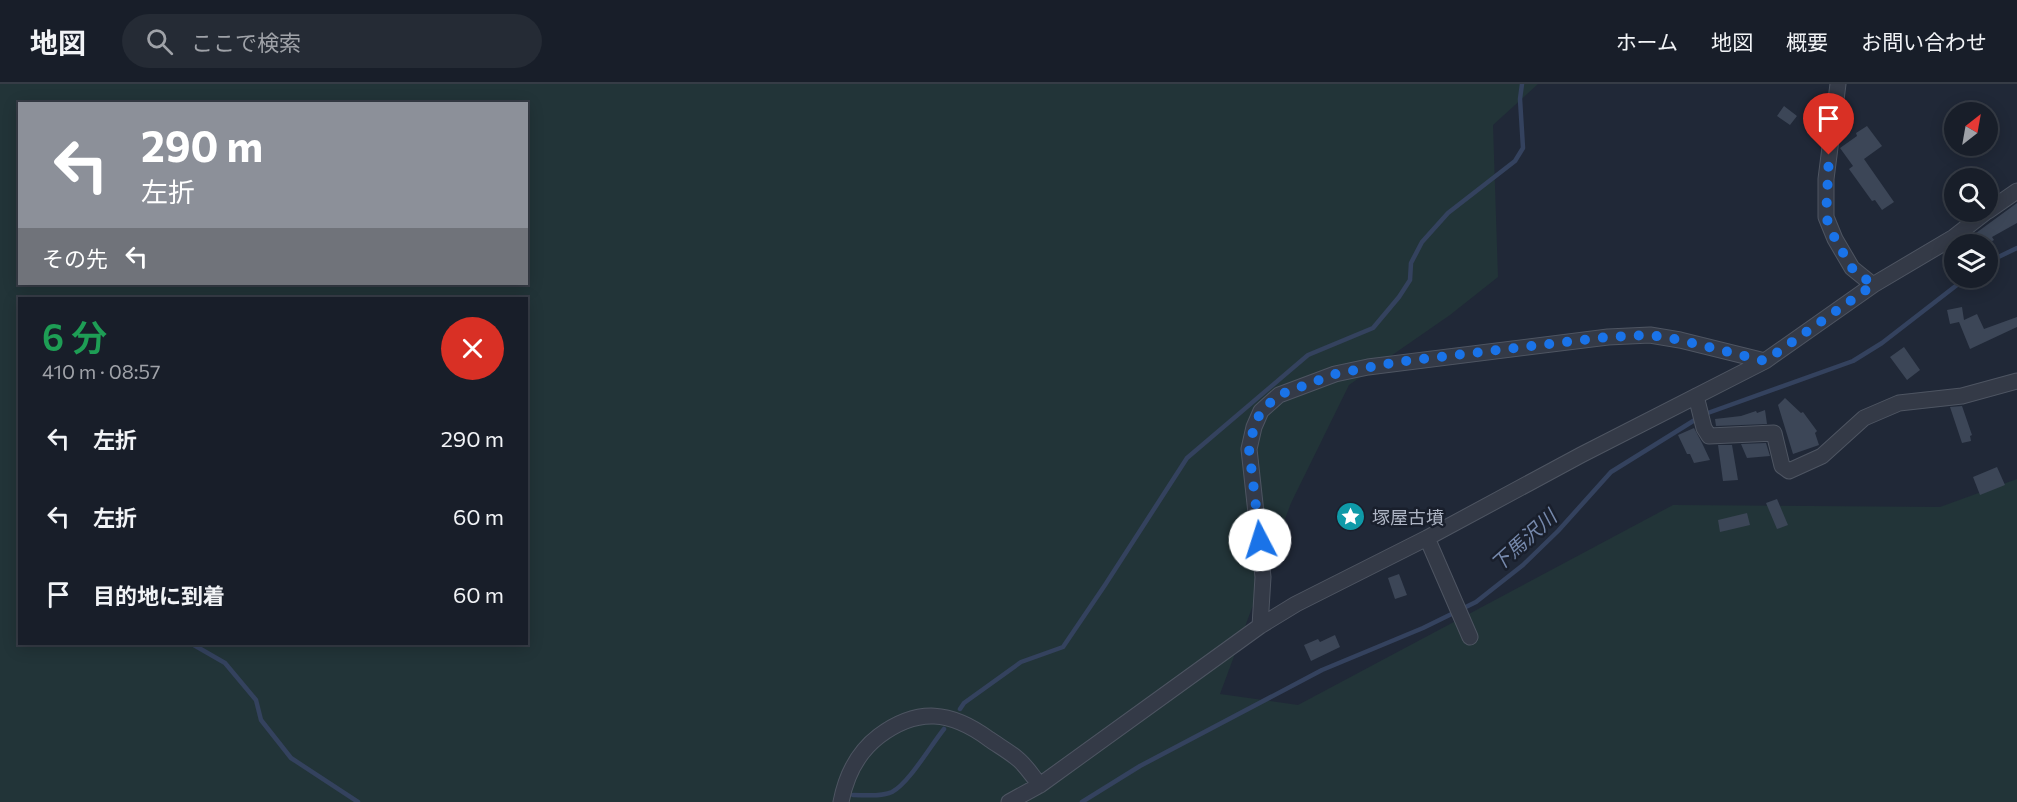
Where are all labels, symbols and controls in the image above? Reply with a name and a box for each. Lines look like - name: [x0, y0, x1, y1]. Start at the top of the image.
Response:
- search box: [122, 14, 542, 68]
- text: 地図: [30, 25, 86, 59]
- icon: search: [143, 25, 176, 58]
- text: ここで検索: [191, 29, 301, 56]
- text: ホーム: [1616, 29, 1678, 54]
- text: 地図: [1711, 29, 1753, 54]
- text: 概要: [1786, 29, 1828, 54]
- text: お問い合わせ: [1861, 29, 1987, 54]
- pin: [1803, 93, 1854, 155]
- icon: arrive: [1812, 102, 1845, 135]
- north arrow: [1944, 102, 1998, 156]
- map controls: [1944, 102, 1998, 288]
- text: 290 m: [141, 119, 263, 171]
- icon: left: [42, 126, 120, 204]
- button: search: [1944, 168, 1998, 222]
- text: 左折: [141, 175, 195, 208]
- button: layers: [1944, 234, 1998, 288]
- icon: left: [120, 240, 153, 273]
- text: その先: [42, 245, 108, 272]
- text: 6 分: [42, 314, 107, 358]
- button: close: [441, 317, 504, 380]
- text: 410 m · 08:57: [42, 359, 161, 383]
- icon: left: [42, 422, 75, 455]
- text: 290 m: [441, 425, 504, 452]
- text: 左折: [93, 426, 137, 453]
- icon: left: [42, 500, 75, 533]
- place icon: 塚屋古墳: [1335, 501, 1367, 533]
- text: 60 m: [453, 503, 504, 530]
- water label: 下馬沢川: [1485, 503, 1562, 576]
- text: 左折: [93, 504, 137, 531]
- place label: 塚屋古墳: [1372, 506, 1444, 528]
- position arrow: [1228, 508, 1292, 572]
- icon: arrive: [42, 578, 75, 611]
- text: 60 m: [453, 581, 504, 608]
- text: 目的地に到着: [93, 582, 225, 609]

